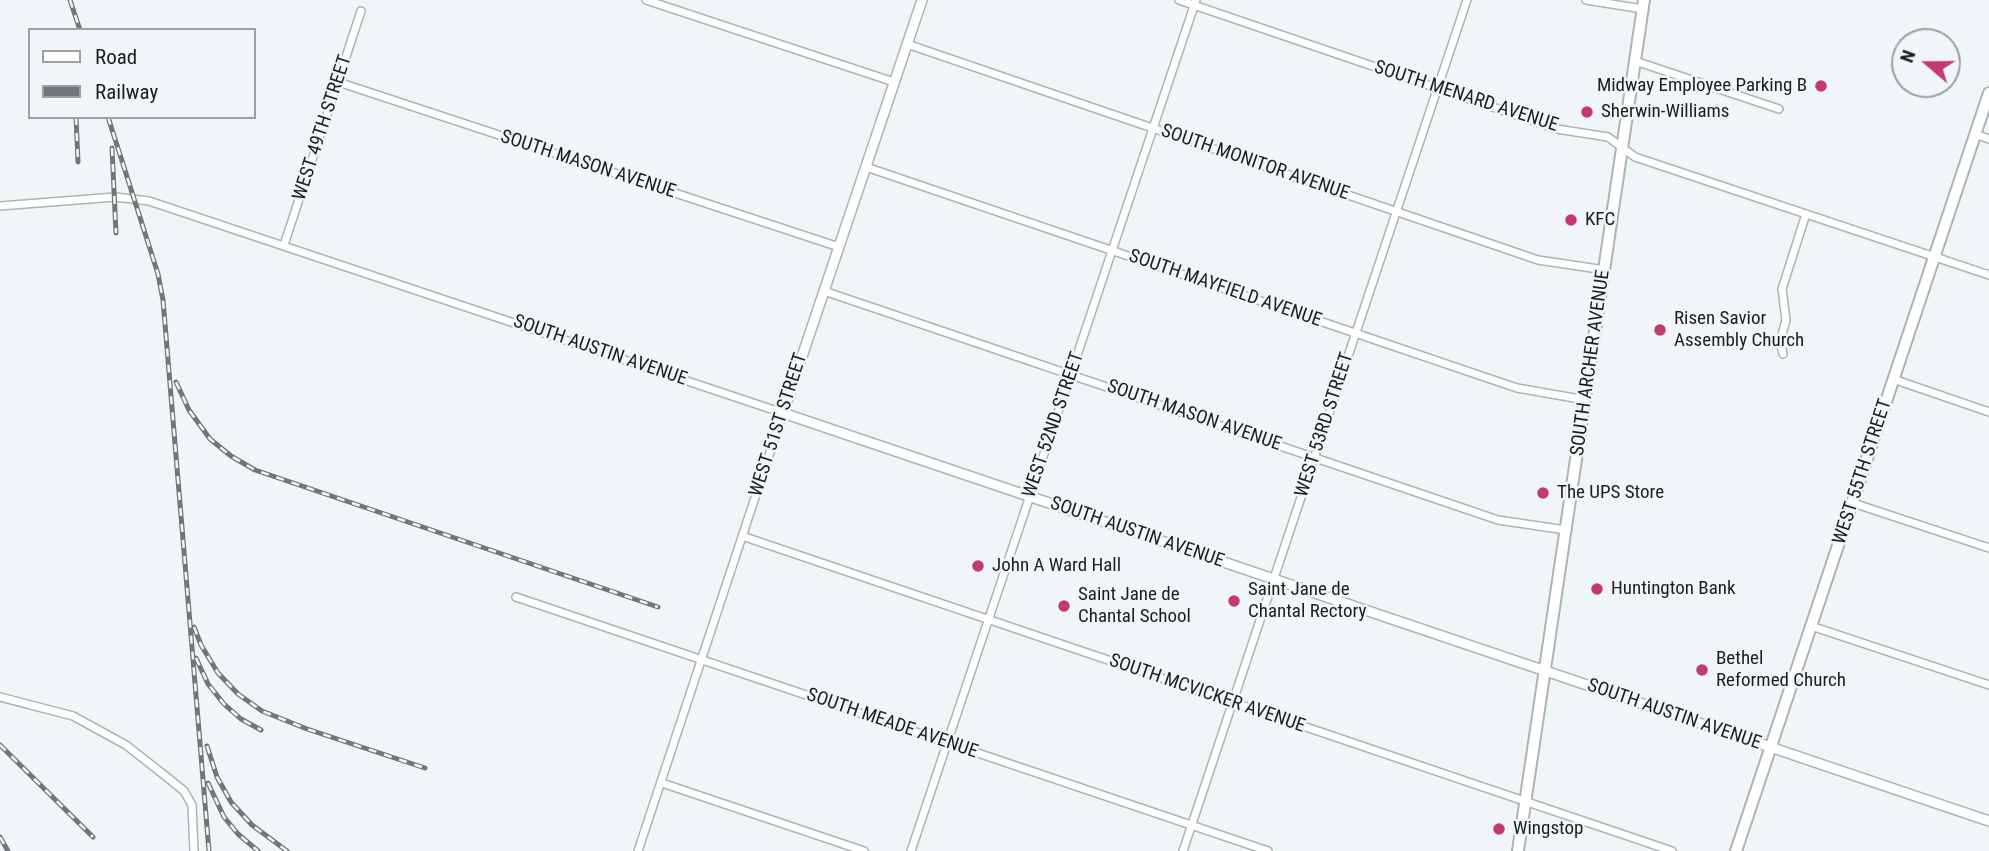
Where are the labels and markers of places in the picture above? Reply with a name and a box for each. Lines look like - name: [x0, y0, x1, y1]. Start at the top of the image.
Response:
- place label: Midway Employee Parking B: [1597, 75, 1807, 97]
- marker: Midway Employee Parking B: [1813, 78, 1829, 94]
- place label: Sherwin-Williams: [1601, 101, 1729, 123]
- marker: Sherwin-Williams: [1579, 104, 1595, 120]
- place label: KFC: [1585, 209, 1615, 231]
- marker: KFC: [1563, 212, 1579, 228]
- place label: Risen Savior Assembly Church: [1674, 308, 1804, 352]
- marker: Risen Savior Assembly Church: [1652, 322, 1668, 338]
- place label: The UPS Store: [1557, 482, 1664, 504]
- marker: The UPS Store: [1535, 485, 1551, 501]
- place label: John A Ward Hall: [992, 555, 1121, 577]
- marker: John A Ward Hall: [970, 558, 986, 574]
- place label: Huntington Bank: [1611, 578, 1736, 600]
- place label: Saint Jane de Chantal Rectory: [1248, 579, 1366, 623]
- marker: Huntington Bank: [1589, 581, 1605, 597]
- place label: Saint Jane de Chantal School: [1078, 584, 1191, 628]
- marker: Saint Jane de Chantal Rectory: [1226, 593, 1242, 609]
- marker: Saint Jane de Chantal School: [1056, 598, 1072, 614]
- place label: Bethel Reformed Church: [1716, 648, 1846, 692]
- marker: Bethel Reformed Church: [1694, 662, 1710, 678]
- place label: Wingstop: [1513, 818, 1583, 840]
- marker: Wingstop: [1491, 821, 1507, 837]

